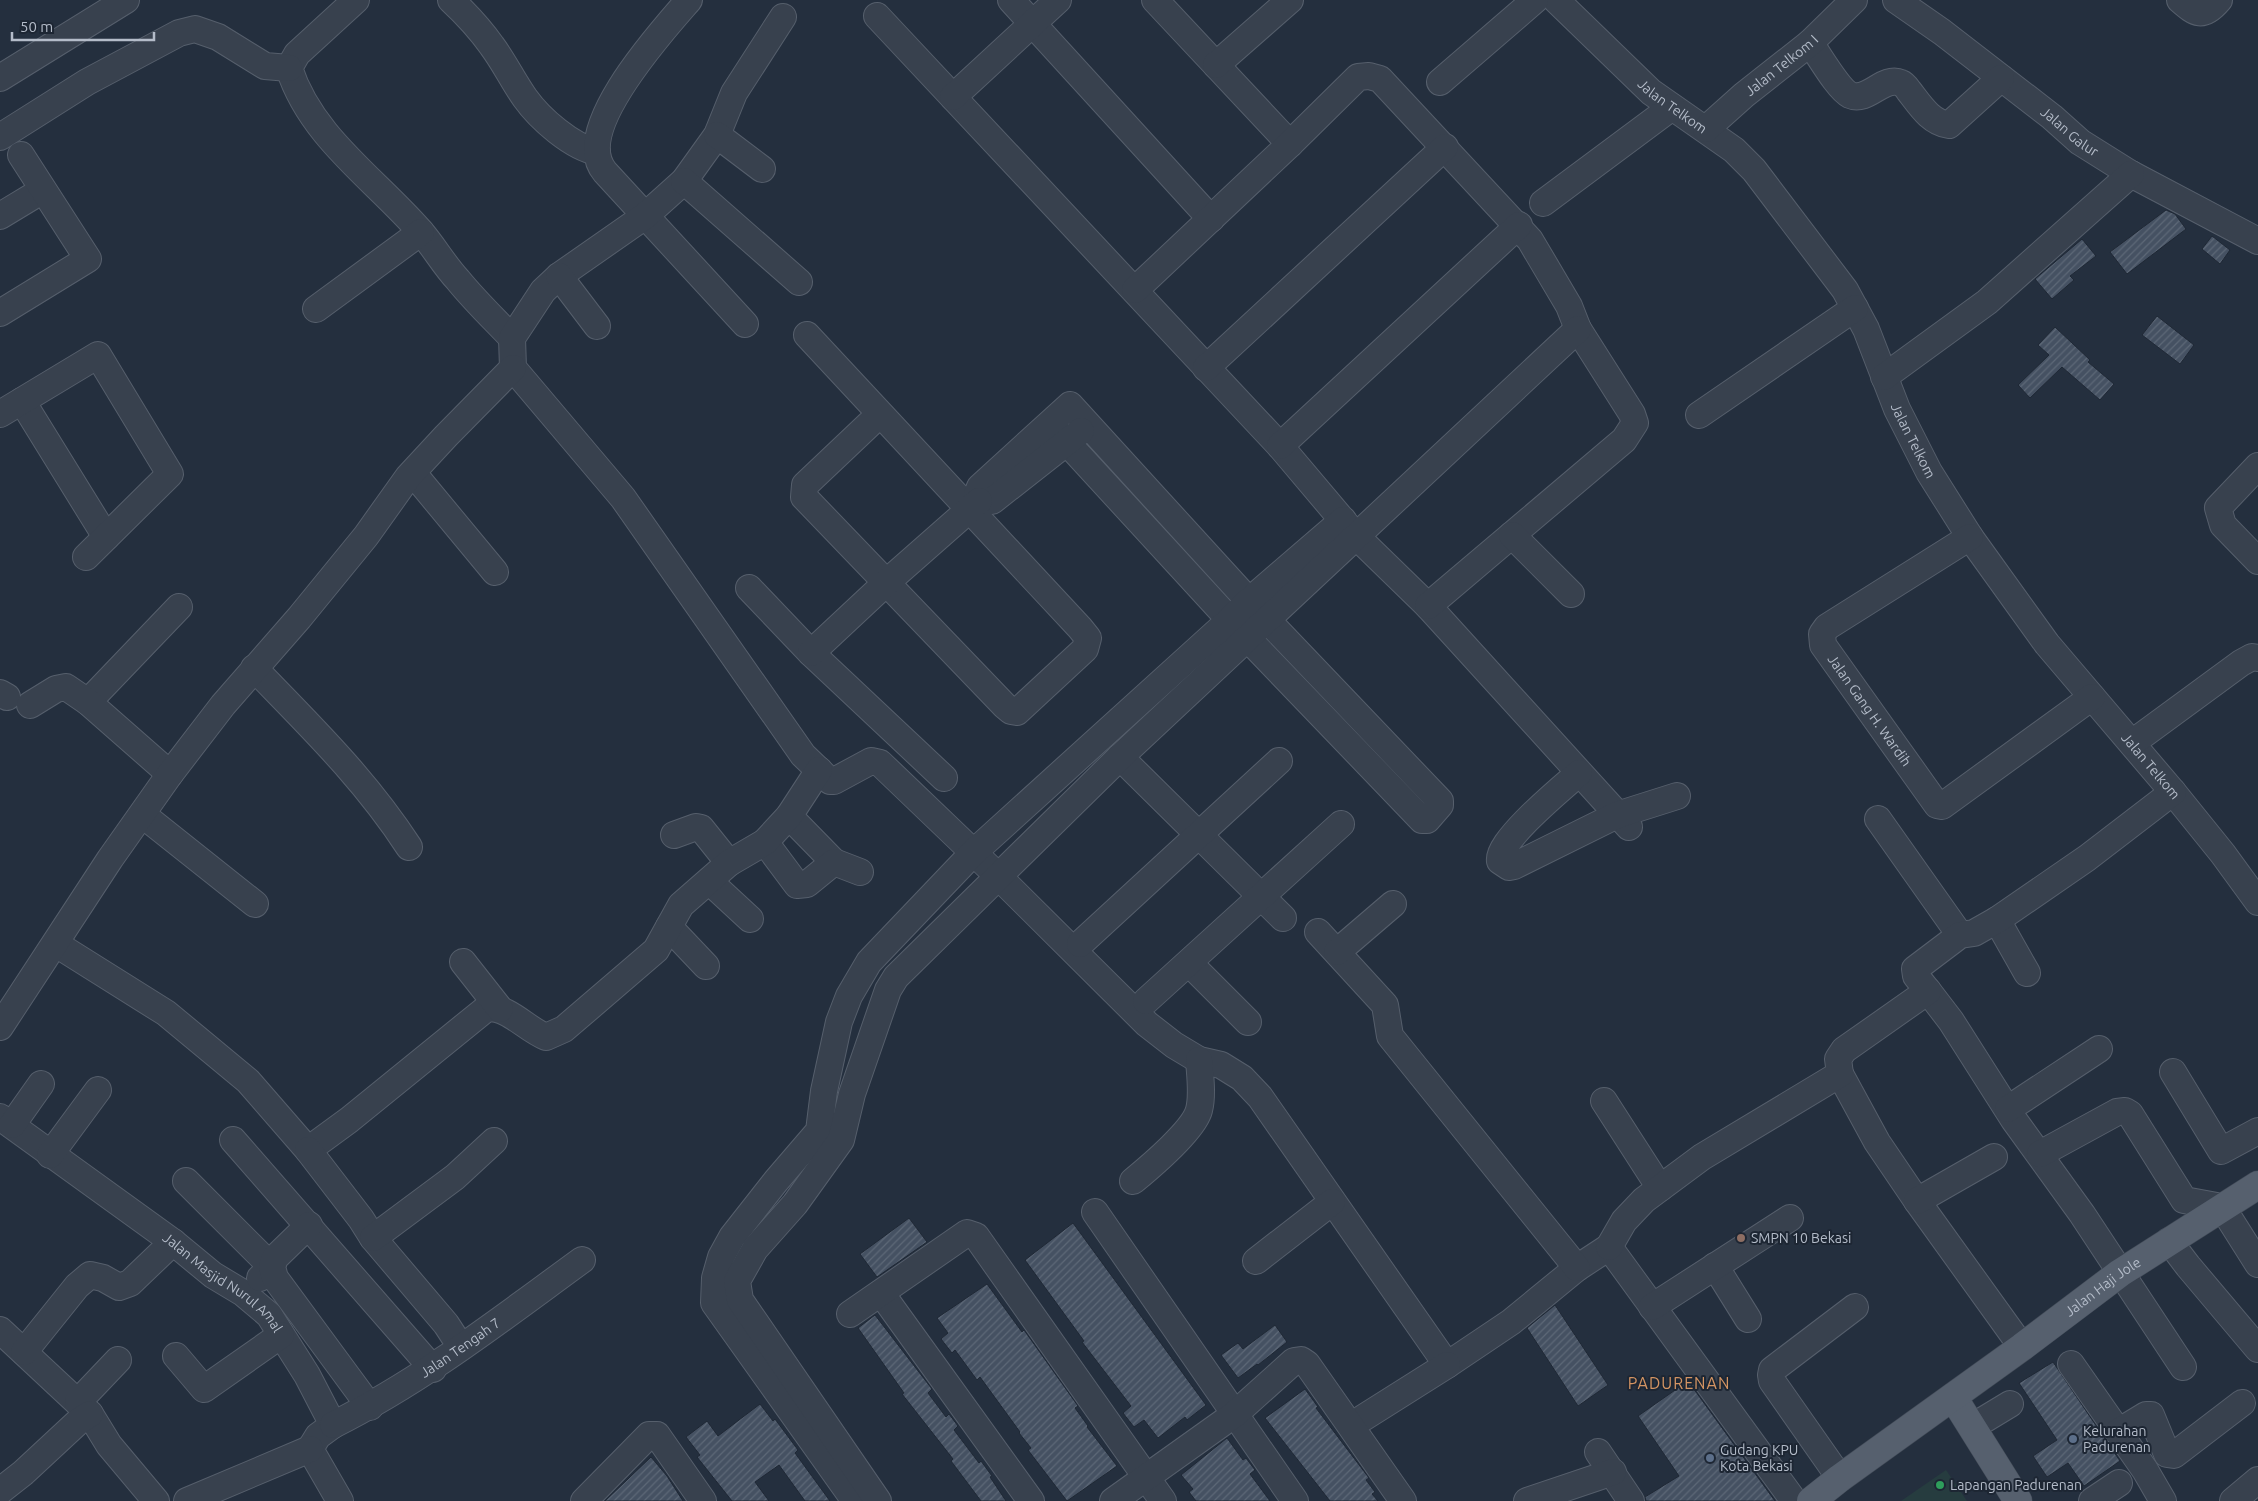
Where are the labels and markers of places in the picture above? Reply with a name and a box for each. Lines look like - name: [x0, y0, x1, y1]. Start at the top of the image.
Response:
- place label: SMPN 10 Bekasi: [1751, 1230, 1851, 1246]
- marker: SMPN 10 Bekasi: [1735, 1232, 1747, 1244]
- place label: Kelurahan Padurenan: [2083, 1423, 2151, 1455]
- marker: Kelurahan Padurenan: [2067, 1433, 2079, 1445]
- place label: Gudang KPU Kota Bekasi: [1720, 1442, 1798, 1474]
- marker: Gudang KPU Kota Bekasi: [1704, 1452, 1716, 1464]
- place label: Lapangan Padurenan: [1950, 1477, 2082, 1493]
- marker: Lapangan Padurenan: [1934, 1479, 1946, 1491]

